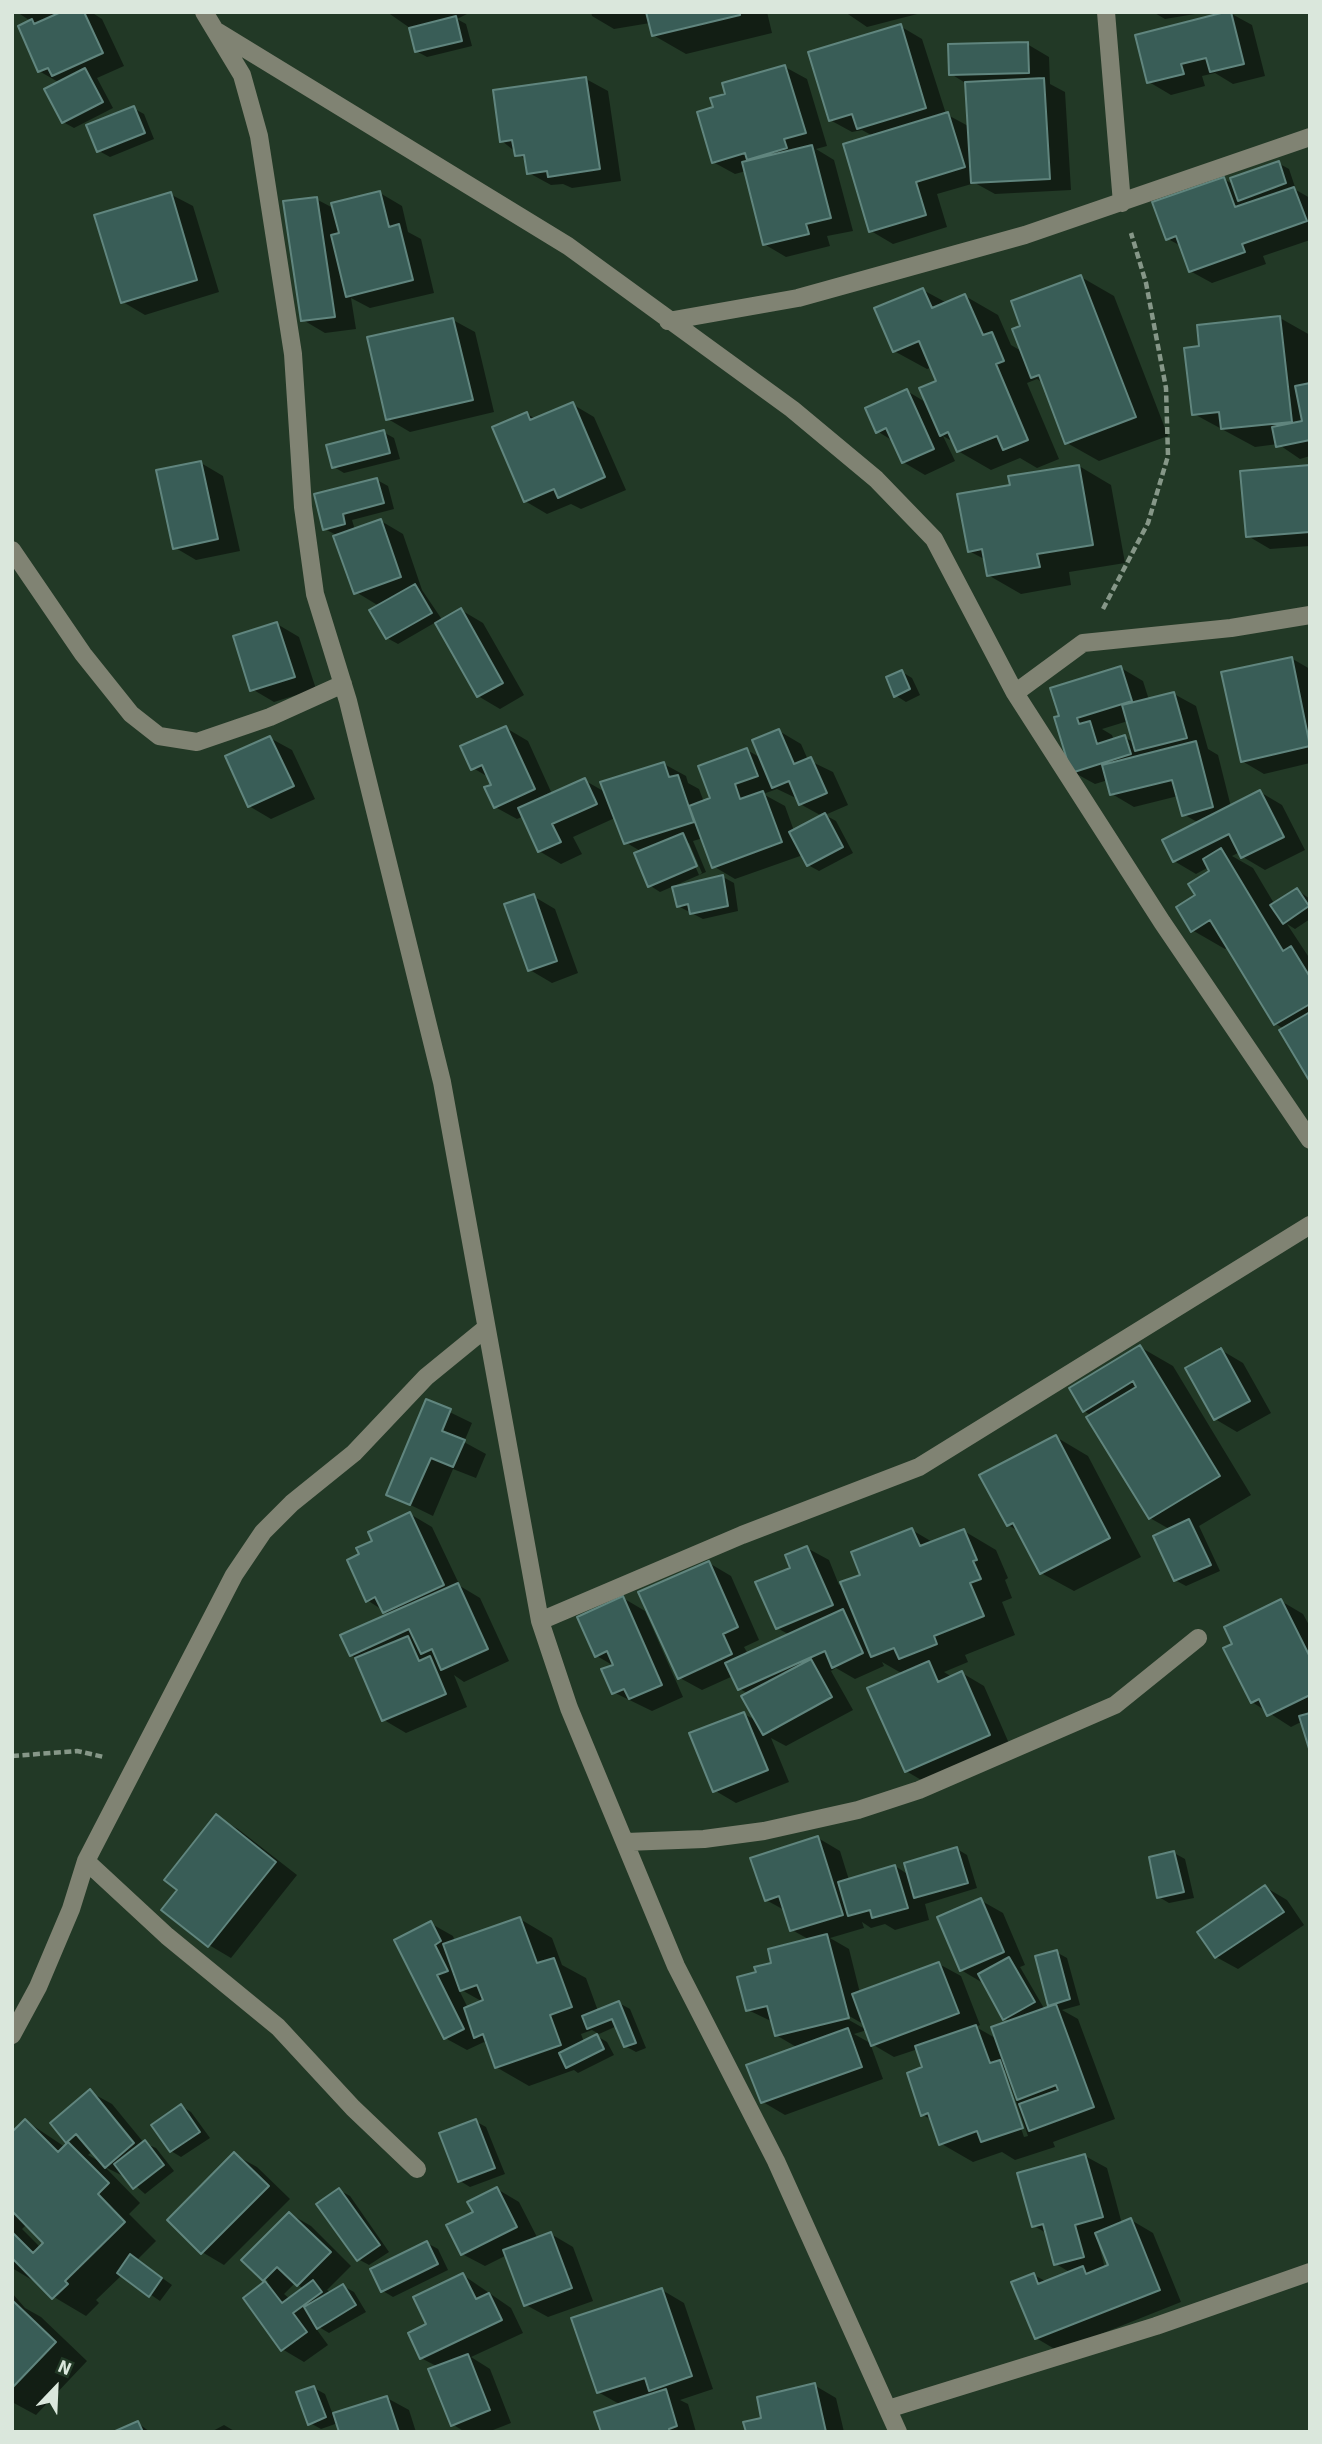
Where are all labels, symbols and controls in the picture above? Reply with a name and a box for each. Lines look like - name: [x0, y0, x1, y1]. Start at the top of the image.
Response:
- north arrow: [21, 2353, 91, 2423]
- text: N: [53, 2353, 75, 2383]

